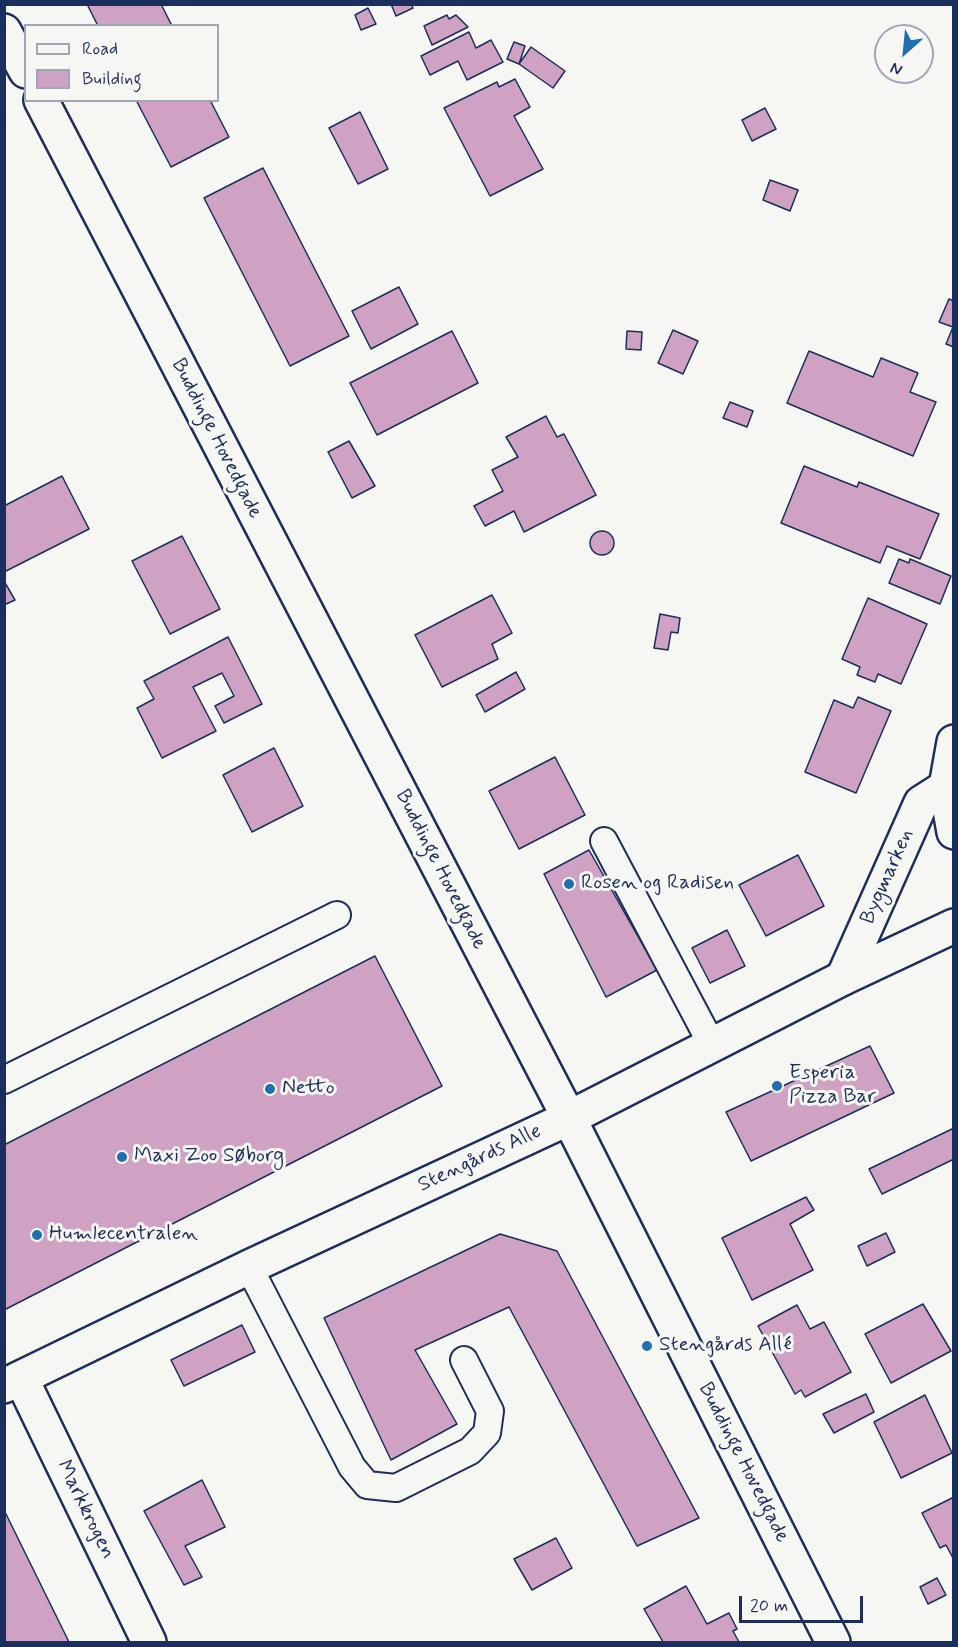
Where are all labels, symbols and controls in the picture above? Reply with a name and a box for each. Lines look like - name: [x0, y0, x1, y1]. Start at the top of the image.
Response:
- legend: [24, 24, 219, 102]
- north arrow: [874, 24, 934, 84]
- text: Road: [82, 37, 118, 61]
- text: N: [887, 57, 906, 80]
- text: Building: [82, 67, 142, 91]
- street label: Buddinge Hovedgade: [165, 355, 267, 523]
- street label: Buddinge Hovedgade: [389, 786, 491, 954]
- street label: Bygmarken: [856, 826, 920, 928]
- place label: Rosen og Radisen: [581, 871, 734, 897]
- marker: Rosen og Radisen: [562, 877, 576, 891]
- place label: Esperia Pizza Bar: [789, 1061, 876, 1111]
- place label: Netto: [282, 1076, 335, 1102]
- marker: Esperia Pizza Bar: [770, 1079, 784, 1093]
- marker: Netto: [263, 1082, 277, 1096]
- street label: Stengårds Alle: [414, 1119, 546, 1199]
- place label: Maxi Zoo Søborg: [134, 1144, 284, 1170]
- marker: Maxi Zoo Søborg: [115, 1150, 129, 1164]
- place label: Humlecentralen: [49, 1222, 198, 1248]
- marker: Humlecentralen: [30, 1228, 44, 1242]
- place label: Stengårds Allé: [659, 1333, 792, 1359]
- marker: Stengårds Allé: [640, 1339, 654, 1353]
- street label: Buddinge Hovedgade: [692, 1379, 794, 1547]
- street label: Markkrogen: [50, 1456, 120, 1564]
- scale bar: [742, 1584, 866, 1622]
- text: 20 m: [750, 1594, 788, 1618]

